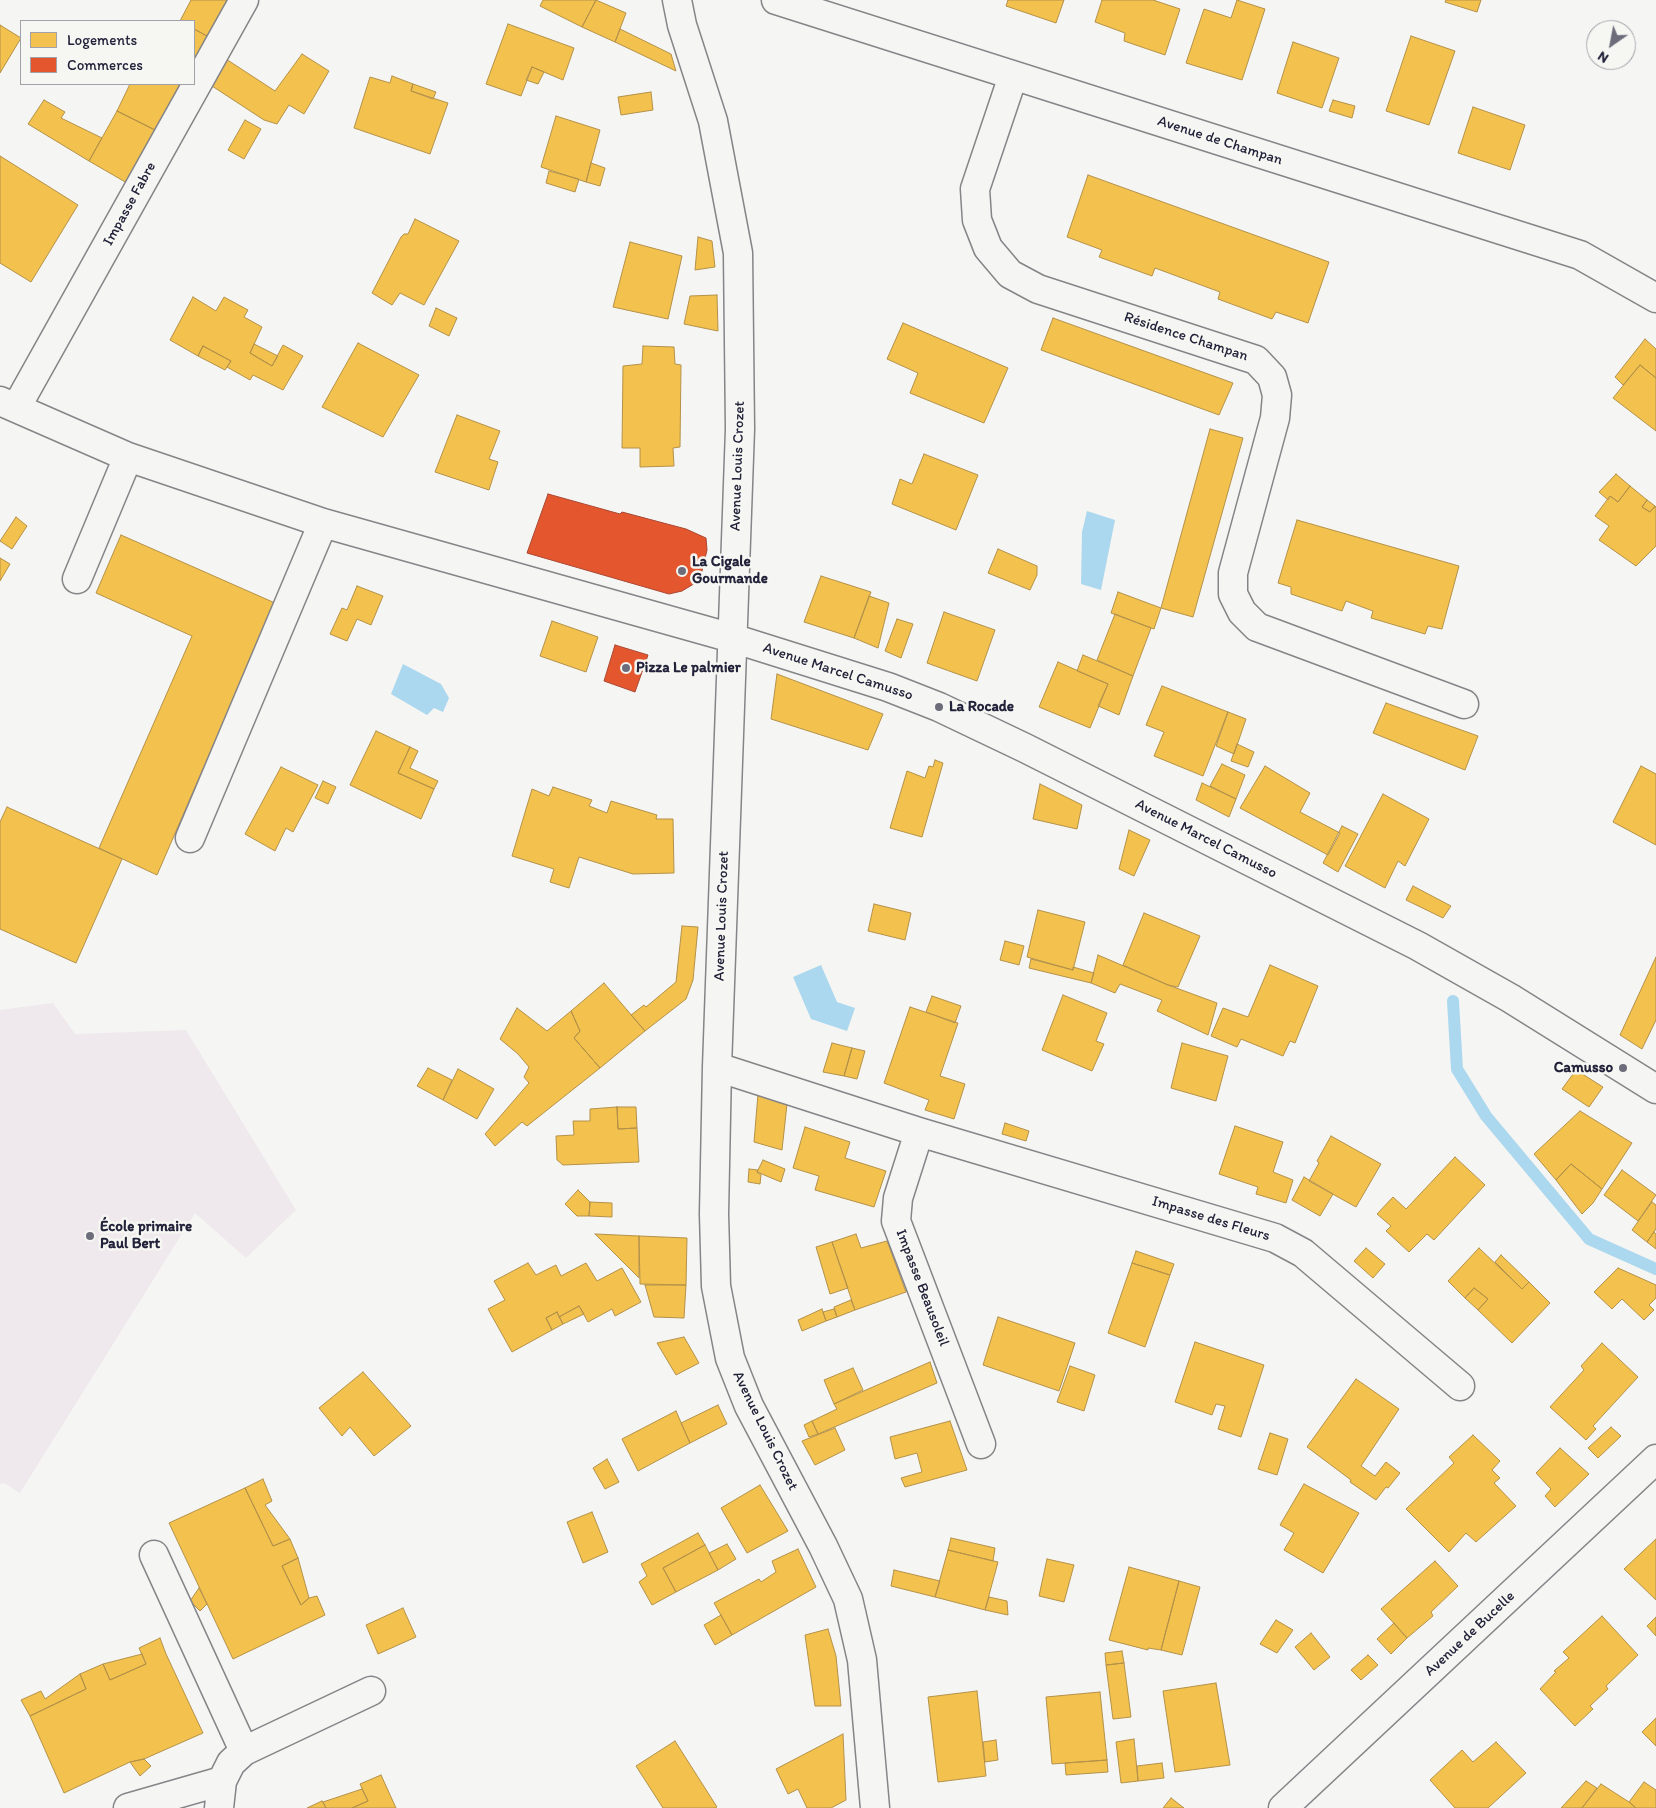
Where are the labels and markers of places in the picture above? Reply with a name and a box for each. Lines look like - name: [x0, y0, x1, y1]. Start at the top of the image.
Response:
- place label: La Cigale Gourmande: [692, 553, 768, 588]
- marker: La Cigale Gourmande: [676, 565, 688, 577]
- place label: Pizza Le palmier: [636, 659, 741, 677]
- marker: Pizza Le palmier: [620, 662, 632, 674]
- place label: La Rocade: [949, 698, 1014, 716]
- marker: La Rocade: [933, 701, 945, 713]
- place label: Camusso: [1554, 1059, 1613, 1077]
- marker: Camusso: [1617, 1062, 1629, 1074]
- place label: École primaire Paul Bert: [100, 1218, 192, 1253]
- marker: École primaire Paul Bert: [84, 1230, 96, 1242]

